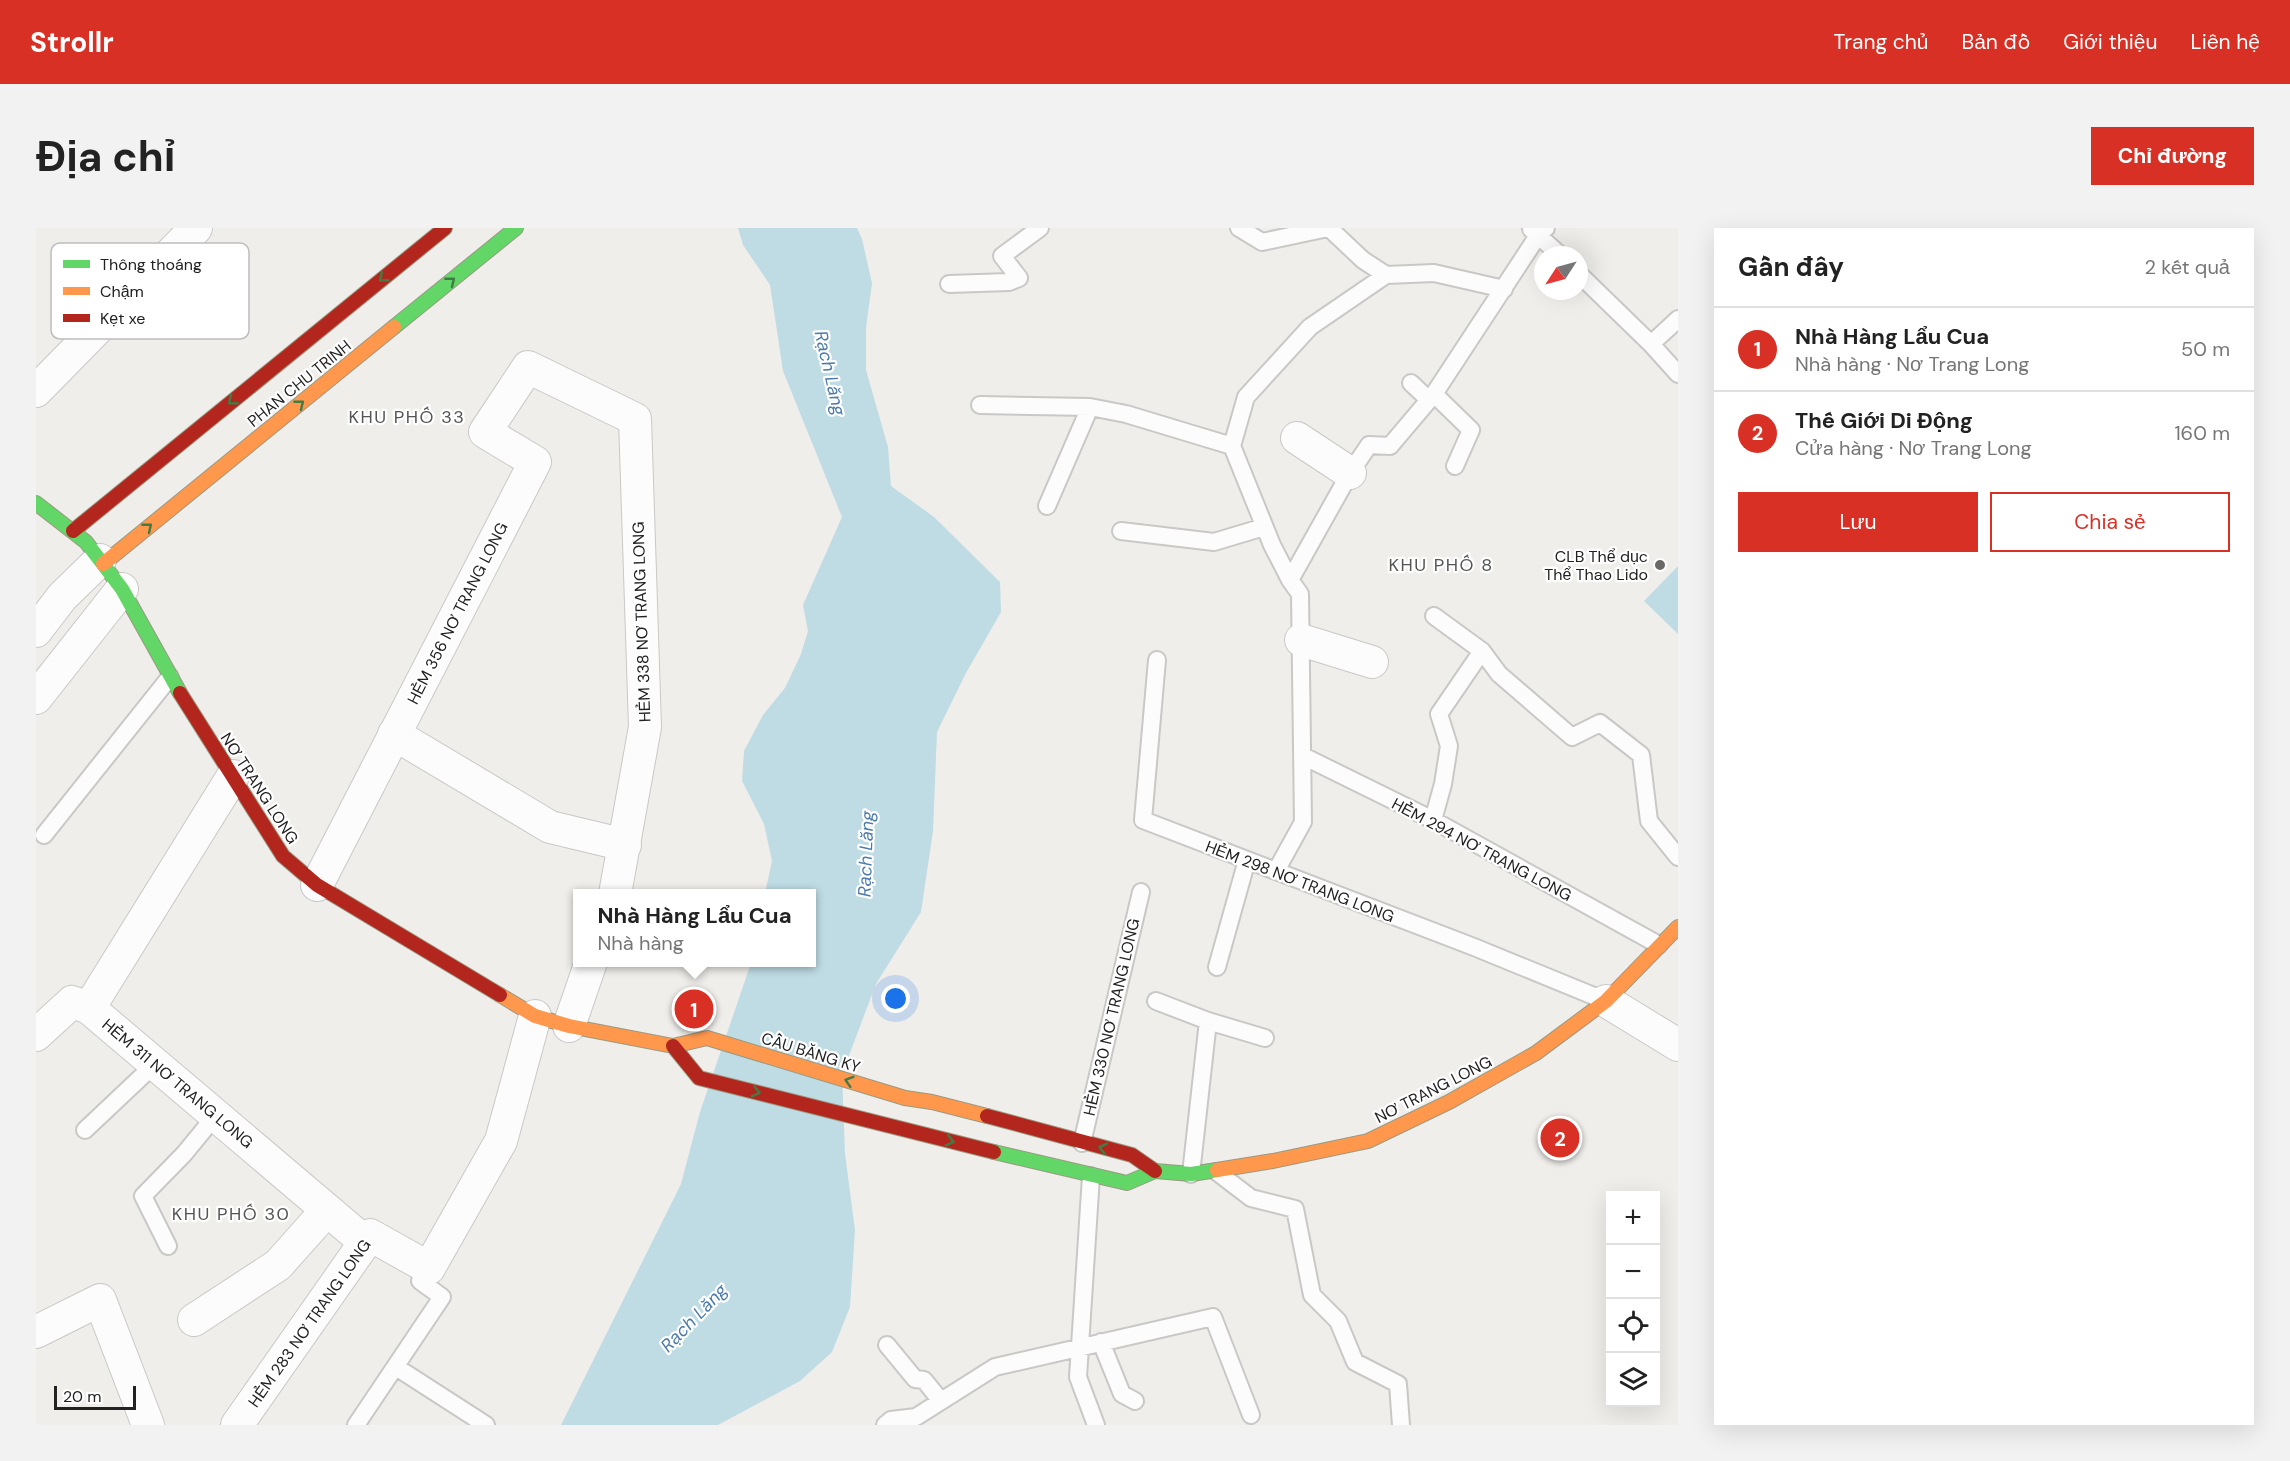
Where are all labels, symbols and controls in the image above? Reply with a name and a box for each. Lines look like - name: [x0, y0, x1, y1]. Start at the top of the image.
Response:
- text: Strollr: [30, 24, 114, 61]
- text: Trang chủ: [1834, 28, 1929, 56]
- text: Bản đồ: [1962, 28, 2030, 56]
- text: Giới thiệu: [2063, 28, 2158, 56]
- text: Liên hệ: [2191, 28, 2260, 56]
- button: Chỉ đường: [2091, 127, 2254, 185]
- text: Địa chỉ: [36, 129, 175, 184]
- legend: [51, 243, 249, 339]
- north arrow: [1534, 246, 1588, 300]
- text: Gần đây: [1738, 250, 1844, 284]
- text: Thông thoáng: [100, 254, 202, 275]
- text: 2 kết quả: [2144, 254, 2230, 280]
- one-way arrow: [379, 271, 390, 282]
- one-way arrow: [444, 277, 455, 288]
- text: Chậm: [100, 281, 144, 302]
- text: Kẹt xe: [100, 308, 145, 329]
- text: Nhà Hàng Lẩu Cua: [1795, 322, 1989, 351]
- water label: Rạch Lăng: [809, 328, 852, 419]
- street label: PHAN CHU TRINH: [243, 335, 355, 432]
- text: 1: [1754, 336, 1761, 362]
- text: 50 m: [2181, 336, 2230, 362]
- text: Nhà hàng · Nơ Trang Long: [1795, 351, 2029, 377]
- one-way arrow: [228, 394, 239, 405]
- one-way arrow: [293, 400, 304, 411]
- district label: KHU PHỐ 33: [348, 405, 466, 429]
- text: Thế Giới Di Động: [1795, 406, 1973, 435]
- text: 2: [1752, 420, 1763, 446]
- text: 160 m: [2174, 420, 2230, 446]
- text: Cửa hàng · Nơ Trang Long: [1795, 435, 2032, 461]
- button: Lưu: [1738, 492, 1978, 552]
- button: Chia sẻ: [1990, 492, 2230, 552]
- street label: HẺM 356 NƠ TRANG LONG: [402, 519, 513, 708]
- street label: HẺM 338 NƠ TRANG LONG: [628, 521, 655, 723]
- one-way arrow: [141, 523, 152, 534]
- place label: CLB Thể dục Thể Thao Lido: [1544, 546, 1648, 585]
- district label: KHU PHỐ 8: [1388, 553, 1494, 577]
- marker: CLB Thể dục Thể Thao Lido: [1653, 558, 1667, 572]
- street label: NƠ TRANG LONG: [216, 729, 303, 848]
- street label: HẺM 294 NƠ TRANG LONG: [1388, 793, 1575, 906]
- water label: Rạch Lăng: [853, 809, 880, 898]
- street label: HẺM 298 NƠ TRANG LONG: [1202, 836, 1397, 927]
- popup: [573, 889, 816, 967]
- text: Nhà Hàng Lẩu Cua: [597, 901, 792, 930]
- street label: HẺM 330 NƠ TRANG LONG: [1079, 916, 1144, 1118]
- text: Nhà hàng: [597, 930, 684, 956]
- your location: [881, 984, 910, 1013]
- pin: 1: [674, 986, 714, 1032]
- street label: HẺM 311 NƠ TRANG LONG: [98, 1014, 258, 1153]
- street label: CẦU BĂNG KY: [759, 1027, 863, 1077]
- street label: NƠ TRANG LONG: [1371, 1051, 1495, 1128]
- one-way arrow: [844, 1076, 855, 1088]
- one-way arrow: [750, 1085, 760, 1098]
- pin: 2: [1540, 1116, 1580, 1160]
- one-way arrow: [944, 1133, 954, 1146]
- one-way arrow: [1098, 1142, 1108, 1155]
- map controls: [1606, 1191, 1660, 1407]
- button: +: [1606, 1191, 1660, 1245]
- district label: KHU PHỐ 30: [172, 1202, 290, 1226]
- street label: HẺM 283 NƠ TRANG LONG: [243, 1235, 375, 1411]
- button: −: [1606, 1245, 1660, 1299]
- water label: Rạch Lăng: [655, 1278, 733, 1357]
- button: locate: [1606, 1299, 1660, 1353]
- button: layers: [1606, 1353, 1660, 1407]
- scale bar: [54, 1383, 136, 1410]
- text: 20 m: [63, 1386, 102, 1407]

